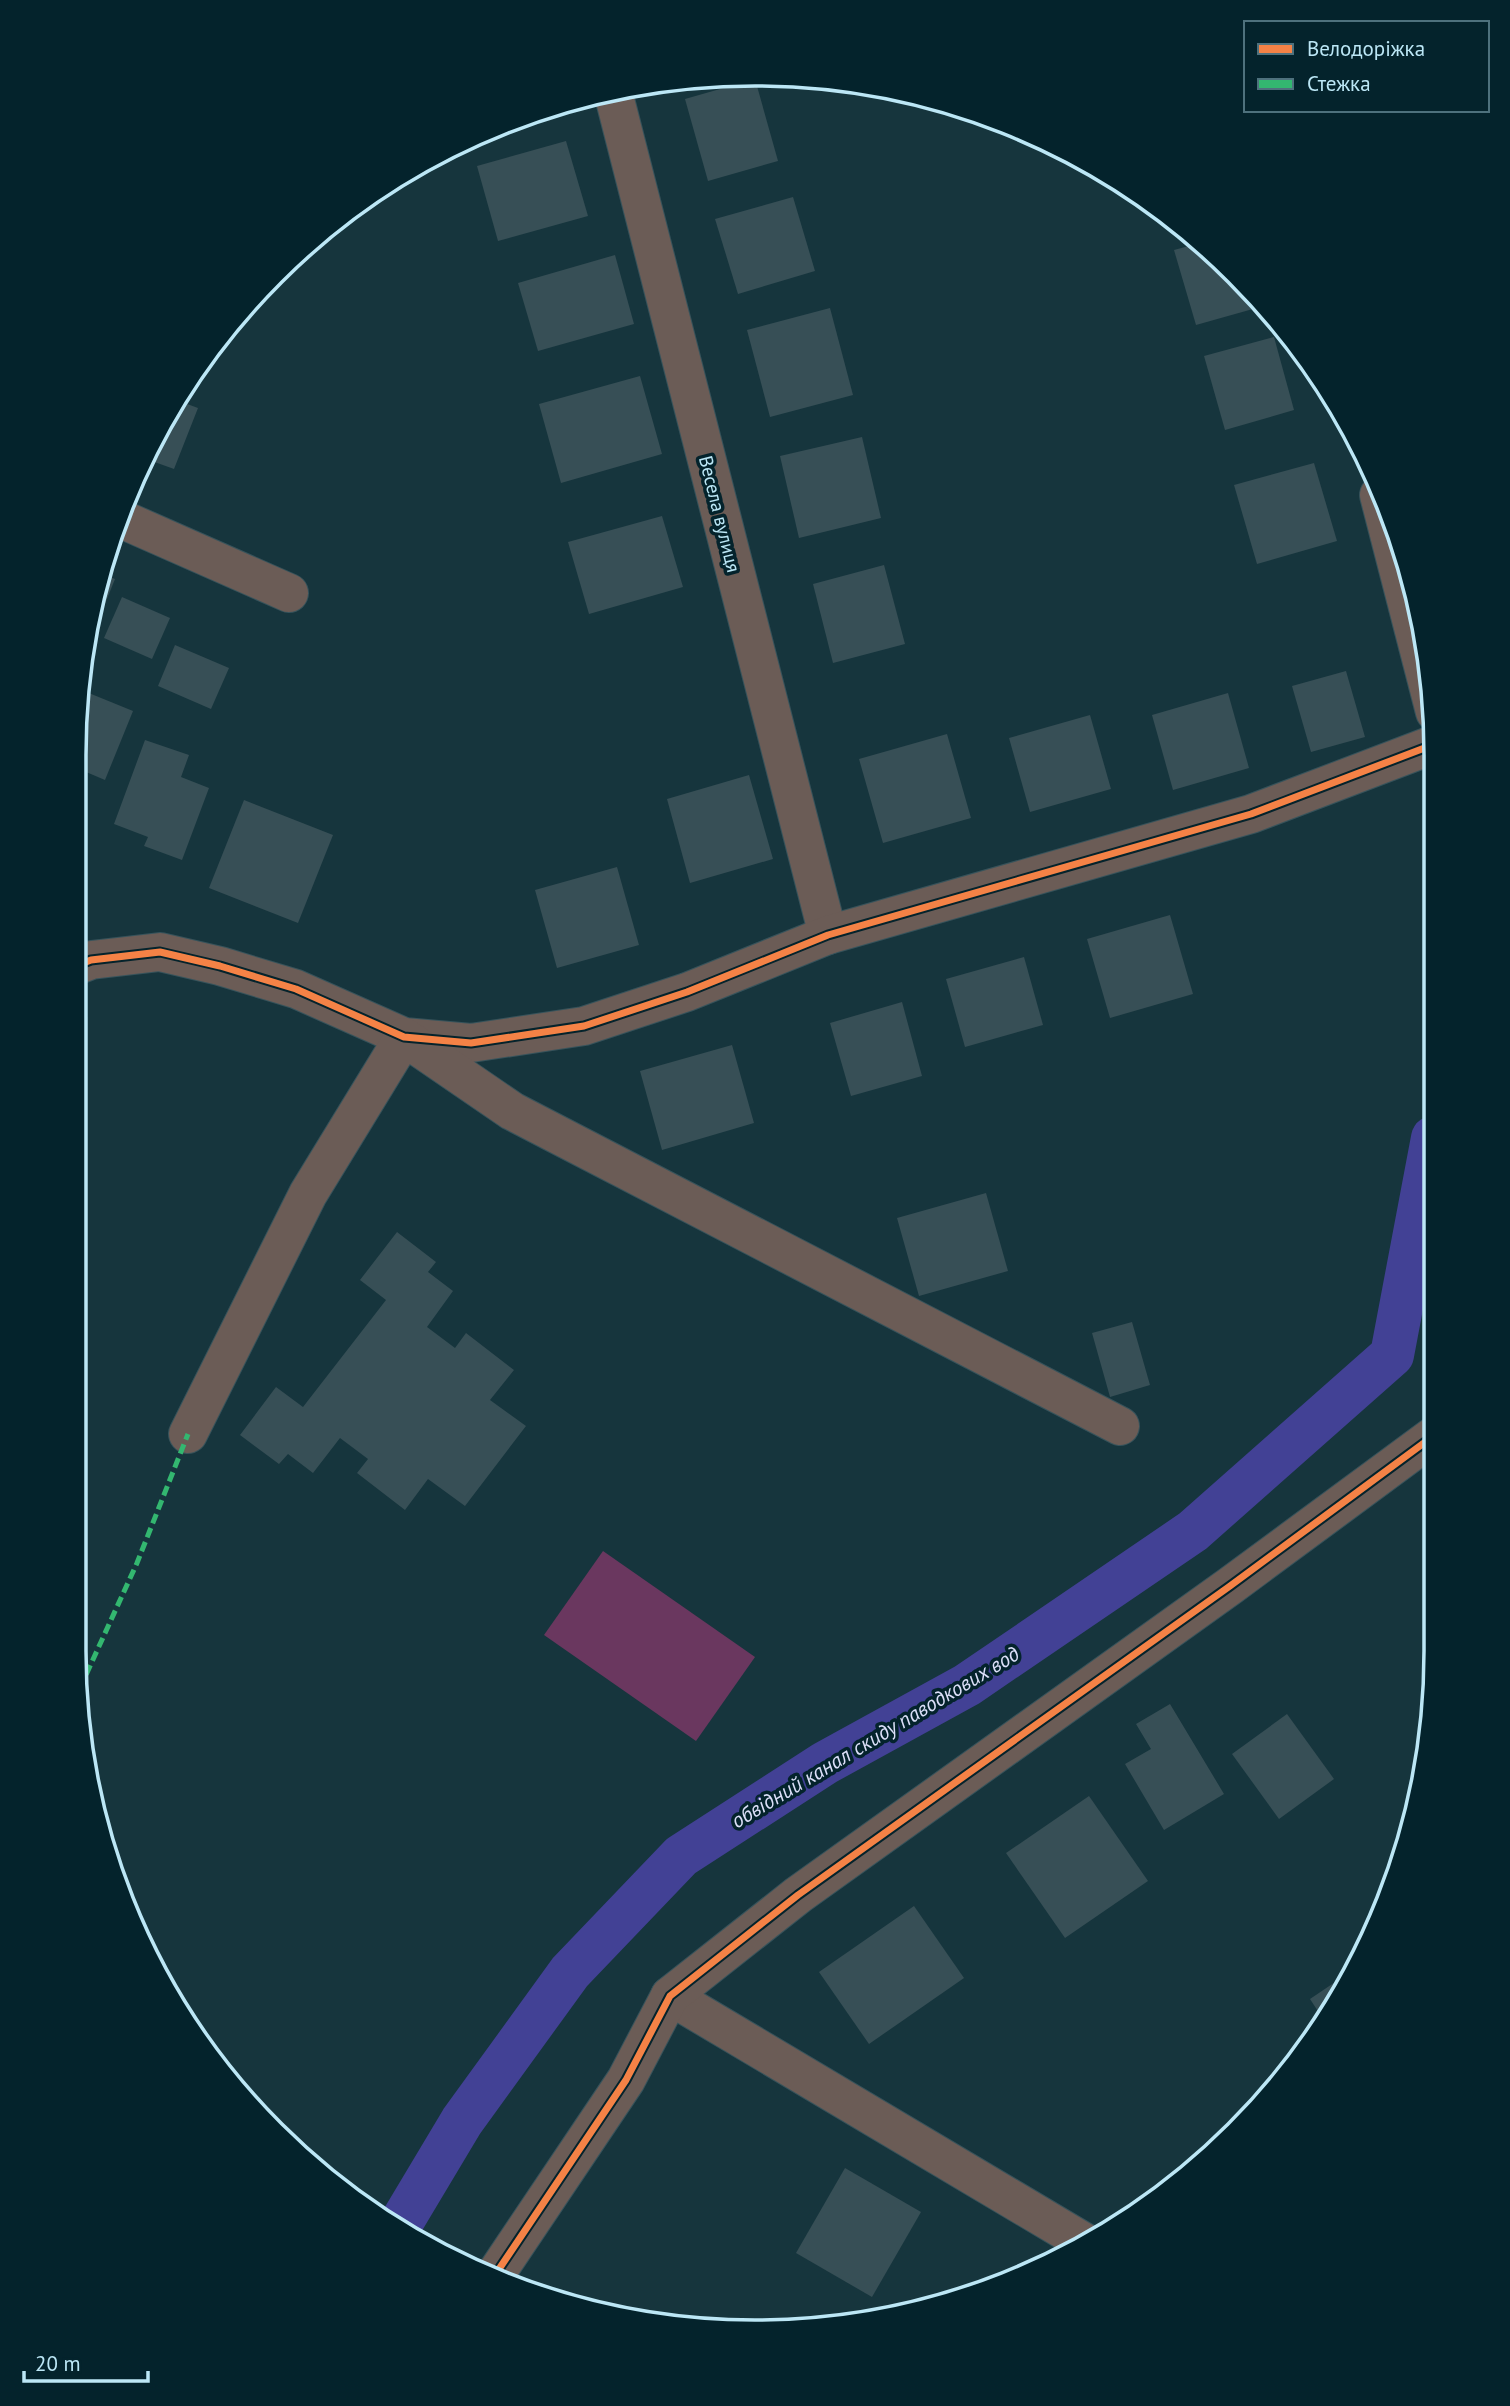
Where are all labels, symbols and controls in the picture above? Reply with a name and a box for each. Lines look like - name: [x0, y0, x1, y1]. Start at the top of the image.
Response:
- legend: [1244, 21, 1489, 112]
- text: Велодоріжка: [1307, 35, 1425, 62]
- text: Стежка: [1307, 70, 1371, 97]
- street label: Весела вулиця: [694, 453, 746, 575]
- water label: обвідний канал скиду паводкових вод: [726, 1640, 1024, 1834]
- scale bar: [24, 2340, 149, 2384]
- text: 20 m: [35, 2350, 81, 2377]

